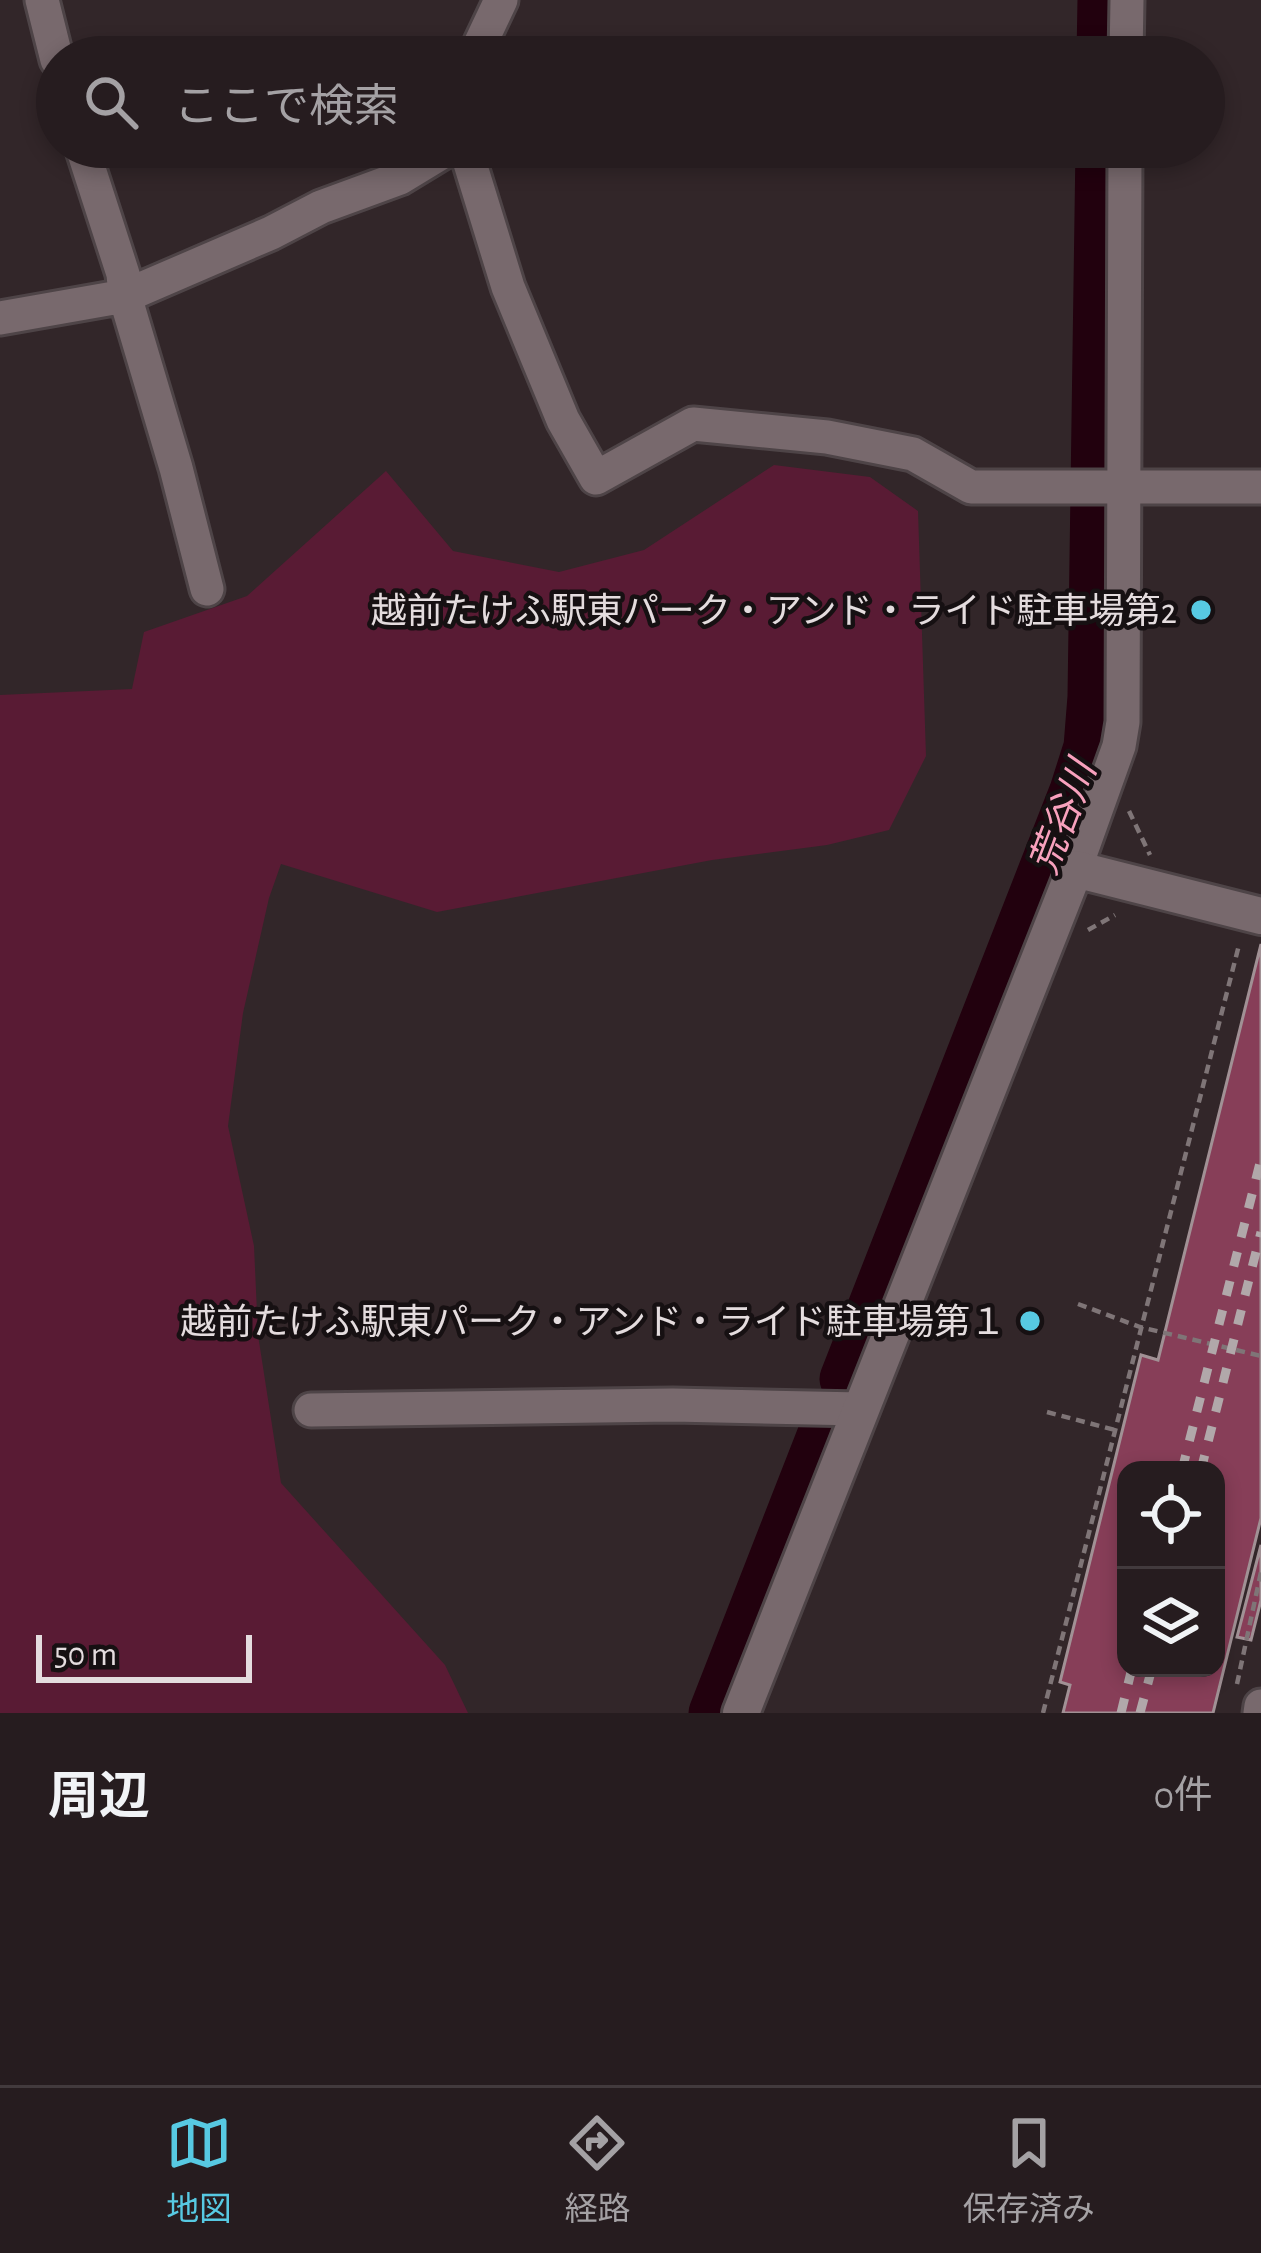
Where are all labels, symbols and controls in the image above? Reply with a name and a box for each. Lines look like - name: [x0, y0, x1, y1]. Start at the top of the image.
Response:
- search box: [36, 36, 1225, 168]
- icon: search: [78, 69, 144, 135]
- text: ここで検索: [174, 85, 399, 130]
- place label: 越前たけふ駅東パーク・アンド・ライド駐車場第2: [371, 592, 1177, 630]
- marker: 越前たけふ駅東パーク・アンド・ライド駐車場第2: [1188, 597, 1214, 623]
- water label: 荒谷川: [1023, 752, 1105, 880]
- place label: 越前たけふ駅東パーク・アンド・ライド駐車場第１: [180, 1303, 1006, 1341]
- marker: 越前たけふ駅東パーク・アンド・ライド駐車場第１: [1017, 1308, 1043, 1334]
- map controls: [1117, 1461, 1225, 1677]
- button: locate: [1117, 1461, 1225, 1569]
- button: layers: [1117, 1569, 1225, 1677]
- scale bar: [36, 1629, 252, 1682]
- text: 50 m: [54, 1639, 117, 1672]
- text: 周辺: [48, 1772, 150, 1823]
- text: 0件: [1153, 1777, 1213, 1816]
- tab: 地図: [166, 2110, 232, 2231]
- tab: 経路: [564, 2110, 630, 2231]
- tab: 保存済み: [963, 2110, 1095, 2231]

